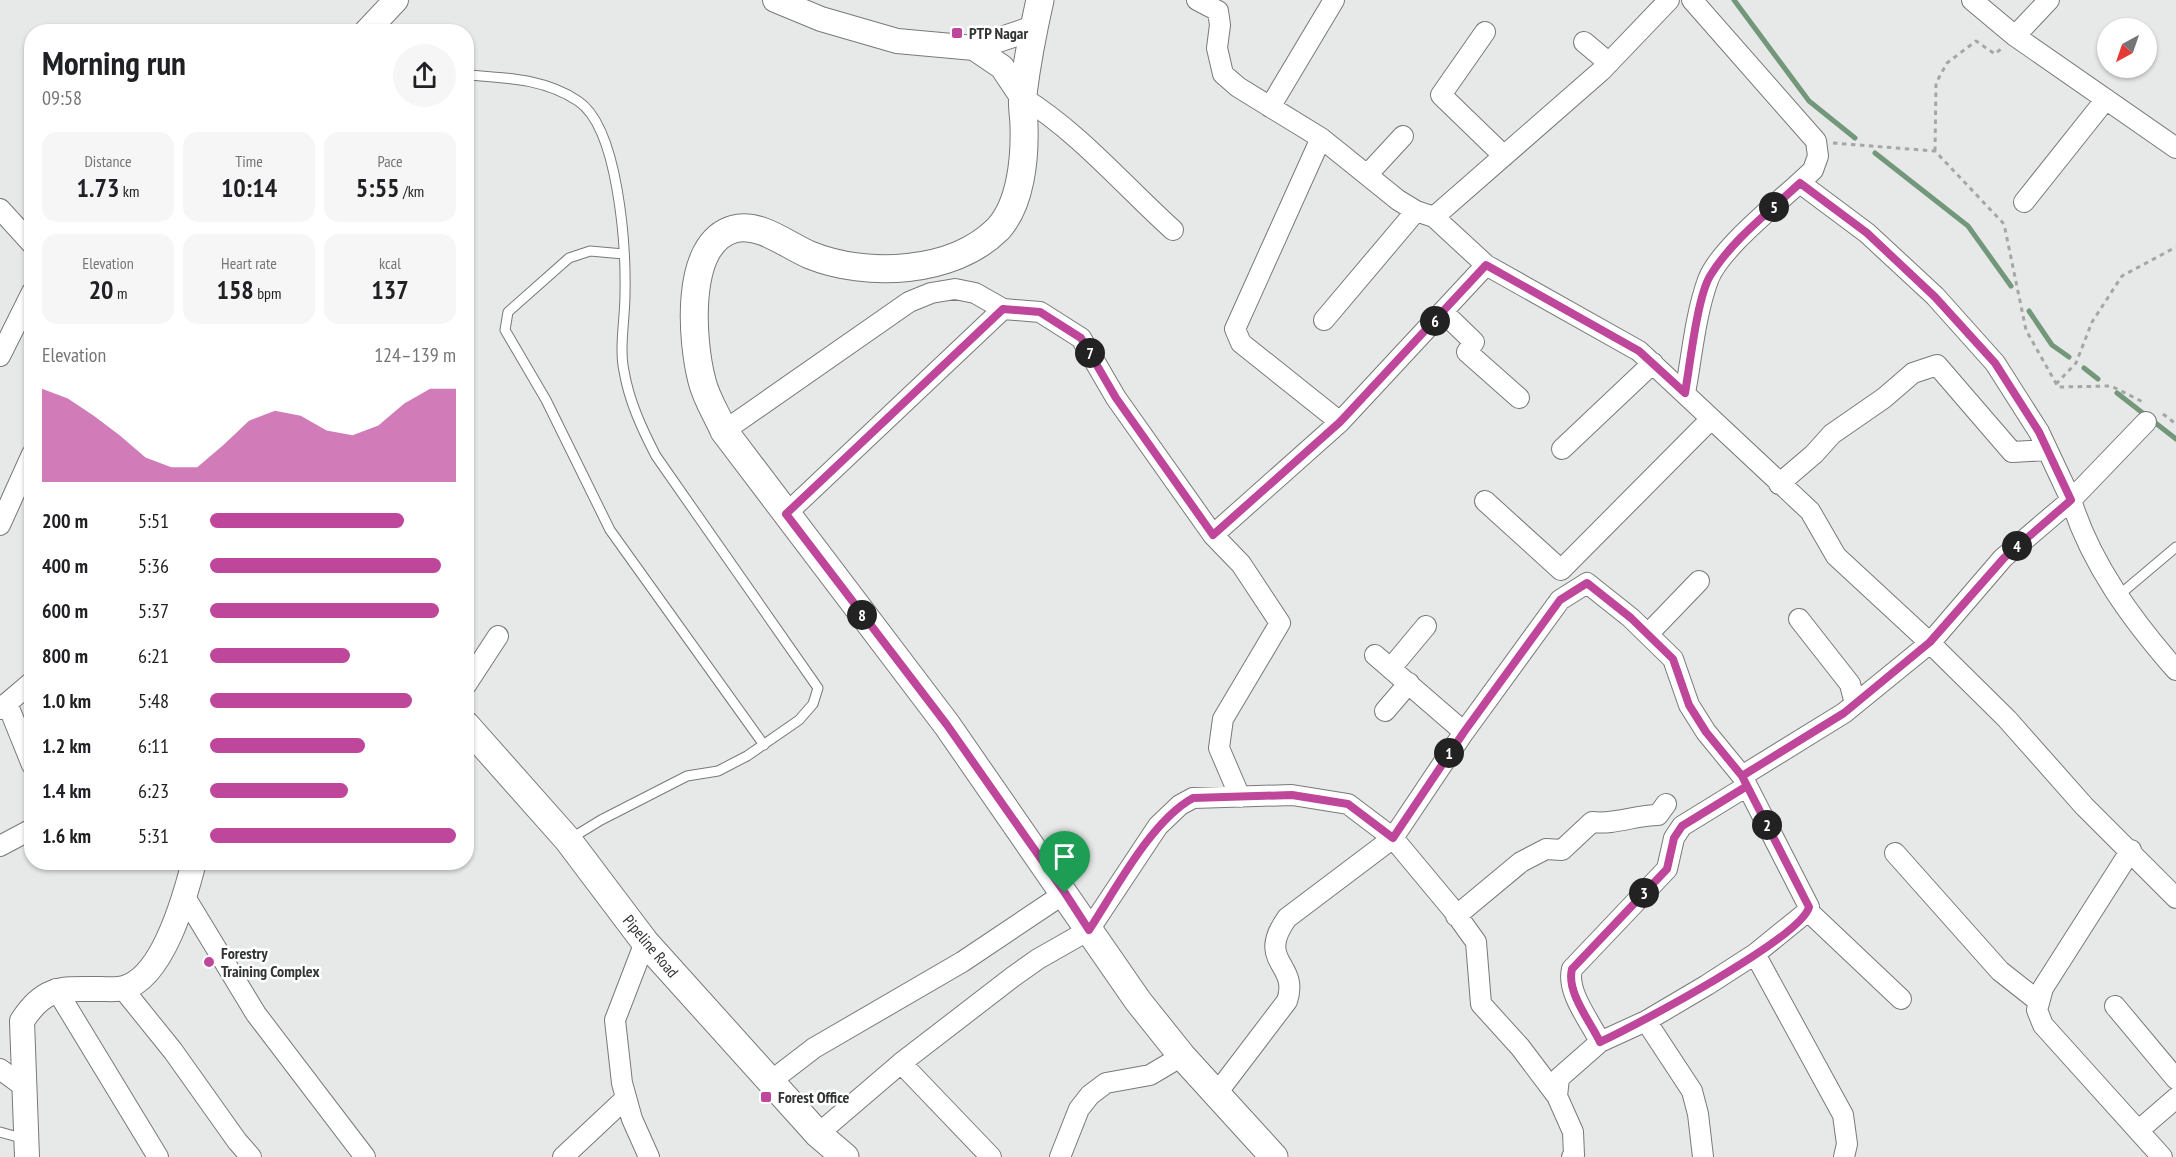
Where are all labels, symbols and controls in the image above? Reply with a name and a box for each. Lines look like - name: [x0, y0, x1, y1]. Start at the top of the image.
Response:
- north arrow: [2097, 18, 2157, 78]
- map controls: [2097, 18, 2157, 78]
- place label: PTP Nagar: [969, 23, 1028, 43]
- marker: PTP Nagar: [950, 26, 964, 40]
- text: Morning run: [42, 41, 186, 84]
- button: share: [393, 44, 456, 107]
- text: 09:58: [42, 85, 82, 111]
- text: Distance: [84, 151, 132, 171]
- text: Time: [235, 151, 263, 171]
- text: Pace: [377, 151, 403, 171]
- text: 1.73: [77, 171, 119, 204]
- text: 10:14: [221, 171, 277, 204]
- text: 5:55: [356, 171, 400, 204]
- text: km: [119, 181, 139, 201]
- text: /km: [400, 181, 424, 201]
- pin: 5: [1759, 192, 1789, 222]
- text: 5: [1770, 197, 1778, 217]
- text: Elevation: [82, 253, 134, 273]
- text: Heart rate: [221, 253, 277, 273]
- text: kcal: [379, 253, 401, 273]
- text: 20: [89, 273, 114, 306]
- text: 158: [216, 273, 254, 306]
- text: 137: [371, 273, 409, 306]
- text: m: [114, 283, 127, 303]
- text: bpm: [254, 283, 282, 303]
- pin: 6: [1420, 306, 1450, 336]
- text: 6: [1431, 311, 1439, 331]
- pin: 7: [1075, 338, 1105, 368]
- text: Elevation: [42, 342, 106, 368]
- text: 124–139 m: [374, 342, 456, 368]
- text: 7: [1086, 343, 1094, 363]
- text: 200 m: [42, 508, 88, 534]
- text: 5:51: [138, 508, 169, 534]
- pin: 4: [2002, 531, 2032, 561]
- text: 4: [2013, 536, 2021, 556]
- text: 400 m: [42, 553, 88, 579]
- text: 5:36: [138, 553, 169, 579]
- text: 600 m: [42, 598, 88, 624]
- text: 5:37: [138, 598, 169, 624]
- pin: 8: [847, 600, 877, 630]
- text: 8: [858, 605, 866, 625]
- text: 800 m: [42, 643, 88, 669]
- text: 6:21: [138, 643, 169, 669]
- text: 1.0 km: [42, 688, 91, 714]
- text: 5:48: [138, 688, 169, 714]
- text: 1.2 km: [42, 733, 91, 759]
- text: 6:11: [138, 733, 169, 759]
- pin: 1: [1434, 738, 1464, 768]
- text: 1: [1445, 743, 1453, 763]
- text: 1.4 km: [42, 778, 91, 804]
- text: 6:23: [138, 778, 169, 804]
- pin: 2: [1752, 810, 1782, 840]
- text: 2: [1763, 815, 1771, 835]
- text: 1.6 km: [42, 823, 91, 849]
- text: 5:31: [138, 823, 169, 849]
- pin: [1039, 831, 1090, 893]
- icon: arrive: [1048, 840, 1081, 873]
- pin: 3: [1629, 878, 1659, 908]
- text: 3: [1640, 883, 1648, 903]
- street label: Pipeline Road: [619, 911, 683, 982]
- place label: Forestry Training Complex: [221, 943, 319, 981]
- marker: Forestry Training Complex: [202, 955, 216, 969]
- place label: Forest Office: [778, 1087, 850, 1107]
- marker: Forest Office: [759, 1090, 773, 1104]

